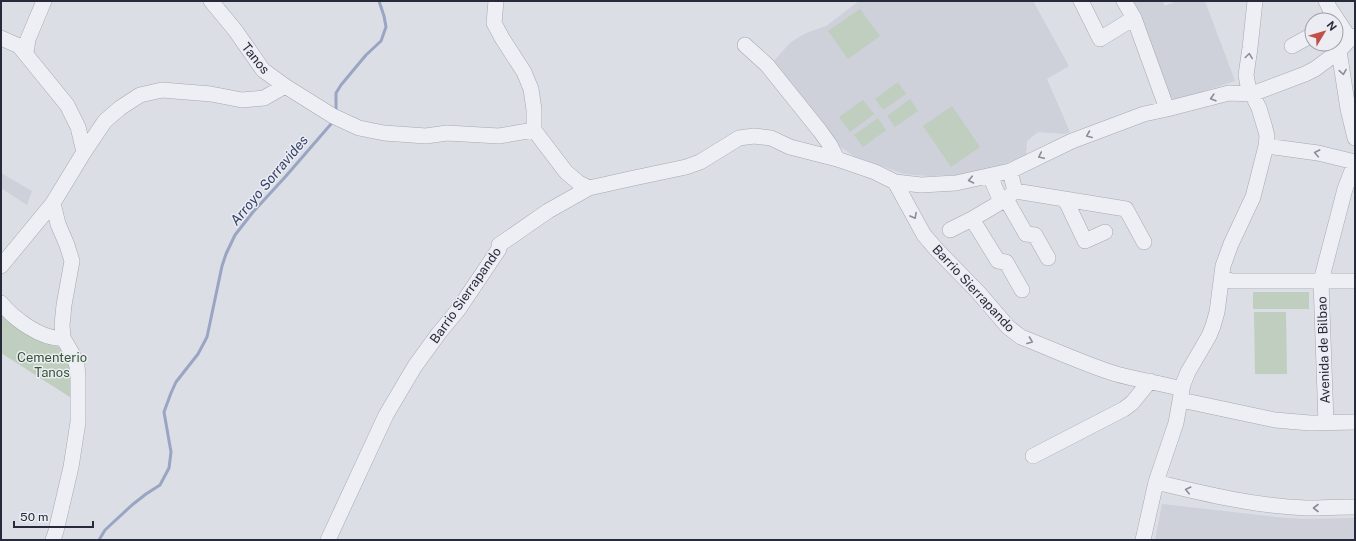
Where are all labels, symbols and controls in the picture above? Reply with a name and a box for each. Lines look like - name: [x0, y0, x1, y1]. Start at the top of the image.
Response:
- north arrow: [1304, 12, 1344, 52]
- text: N: [1325, 19, 1339, 33]
- street label: Tanos: [239, 40, 273, 77]
- one-way arrow: [1244, 53, 1253, 59]
- one-way arrow: [1338, 69, 1347, 75]
- one-way arrow: [1210, 93, 1217, 102]
- one-way arrow: [1086, 130, 1093, 138]
- water label: Arroyo Sorravides: [227, 132, 311, 228]
- one-way arrow: [1314, 149, 1320, 158]
- one-way arrow: [1037, 151, 1045, 159]
- one-way arrow: [968, 175, 975, 183]
- one-way arrow: [909, 212, 917, 219]
- street label: Barrio Sierrapando: [929, 242, 1018, 335]
- street label: Barrio Sierrapando: [427, 244, 504, 346]
- street label: Avenida de Bilbao: [1314, 296, 1333, 404]
- one-way arrow: [1026, 336, 1033, 344]
- park label: Cementerio Tanos: [17, 350, 87, 380]
- one-way arrow: [1184, 486, 1191, 494]
- scale bar: [14, 503, 93, 529]
- one-way arrow: [1313, 504, 1319, 512]
- text: 50 m: [20, 510, 48, 524]

